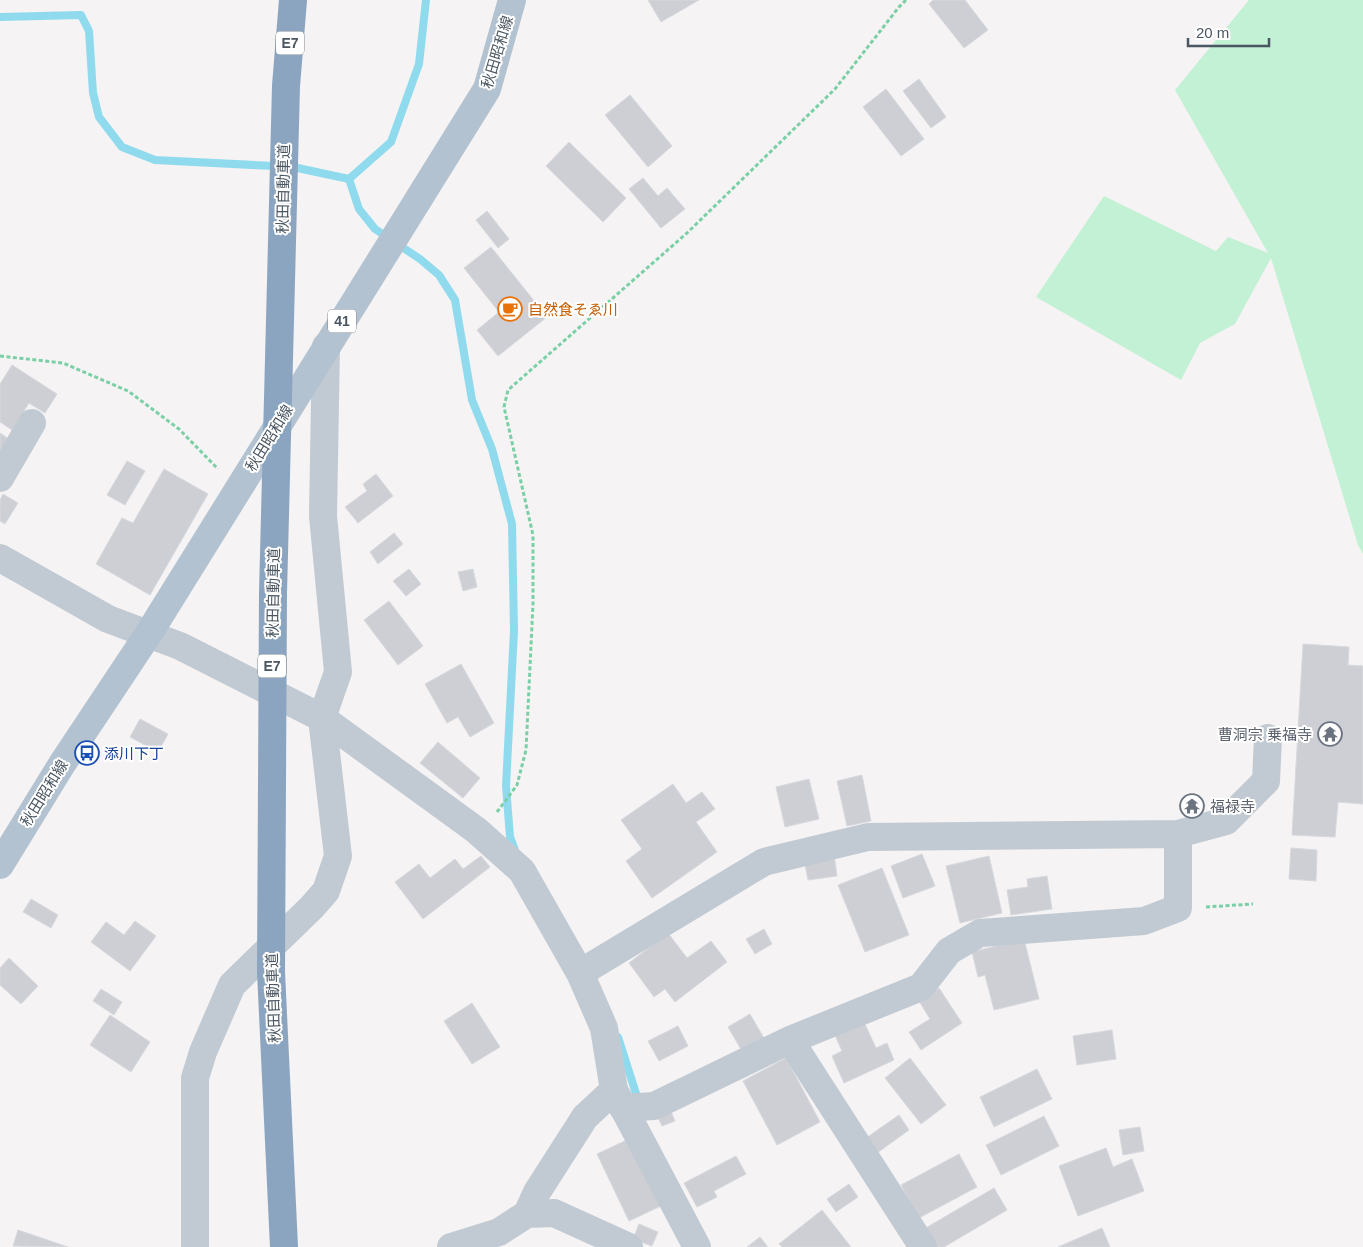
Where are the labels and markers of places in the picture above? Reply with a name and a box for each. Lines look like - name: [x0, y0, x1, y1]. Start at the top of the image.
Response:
- cafe icon: 自然食そゑ川: [497, 296, 523, 322]
- place label: 自然食そゑ川: [528, 301, 618, 318]
- temple icon: 曹洞宗 乗福寺: [1317, 721, 1343, 747]
- place label: 曹洞宗 乗福寺: [1218, 726, 1312, 743]
- bus stop icon: 添川下丁: [74, 740, 100, 766]
- place label: 添川下丁: [104, 745, 164, 762]
- temple icon: 福禄寺: [1179, 793, 1205, 819]
- place label: 福禄寺: [1210, 798, 1255, 815]

